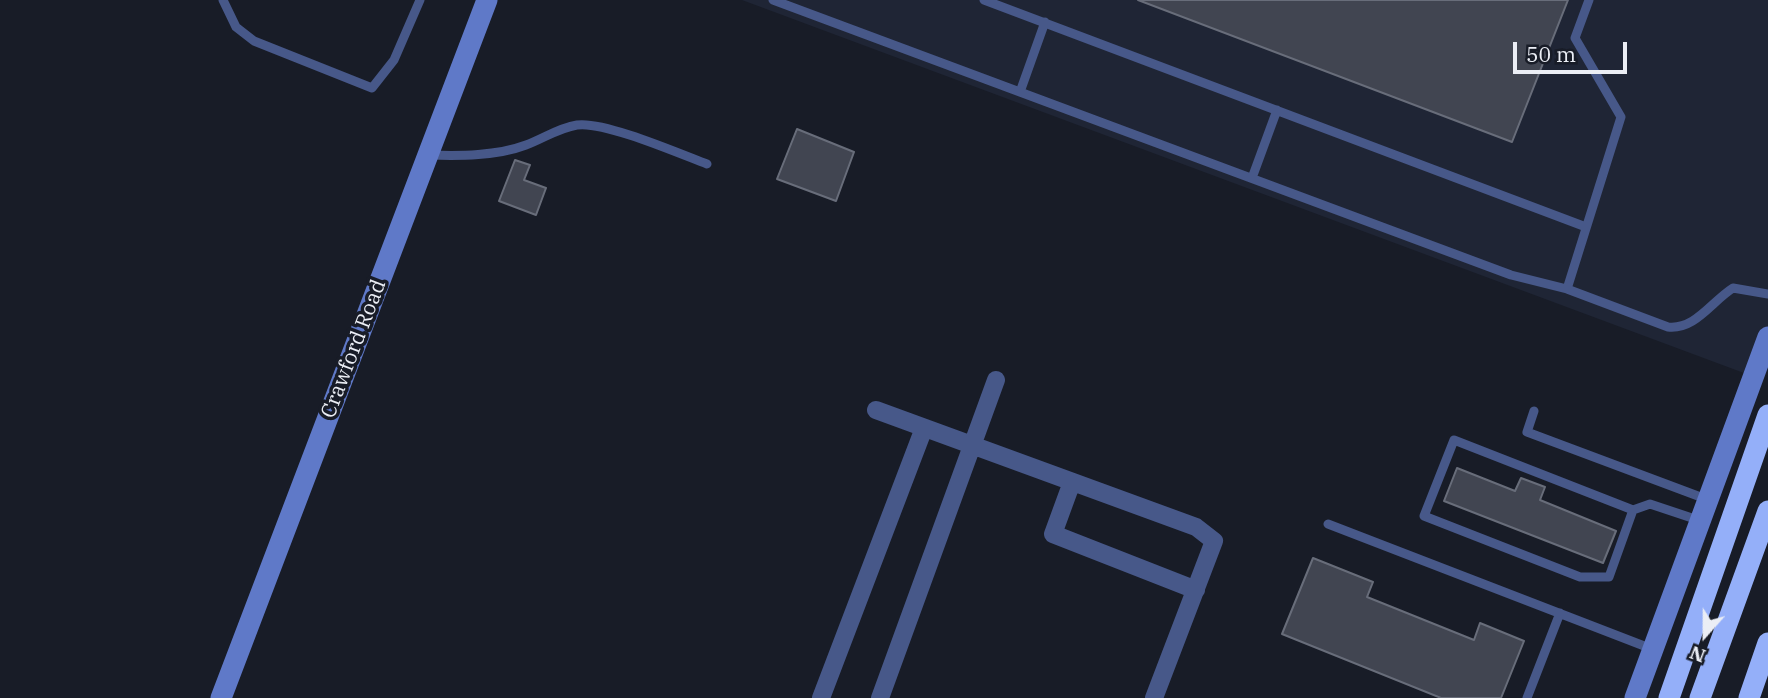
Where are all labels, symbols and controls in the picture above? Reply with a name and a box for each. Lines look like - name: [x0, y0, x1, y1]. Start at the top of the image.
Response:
- scale bar: [1516, 28, 1630, 72]
- text: 50 m: [1526, 40, 1576, 68]
- street label: Crawford Road: [316, 276, 392, 422]
- north arrow: [1670, 600, 1740, 670]
- text: N: [1686, 641, 1709, 669]

